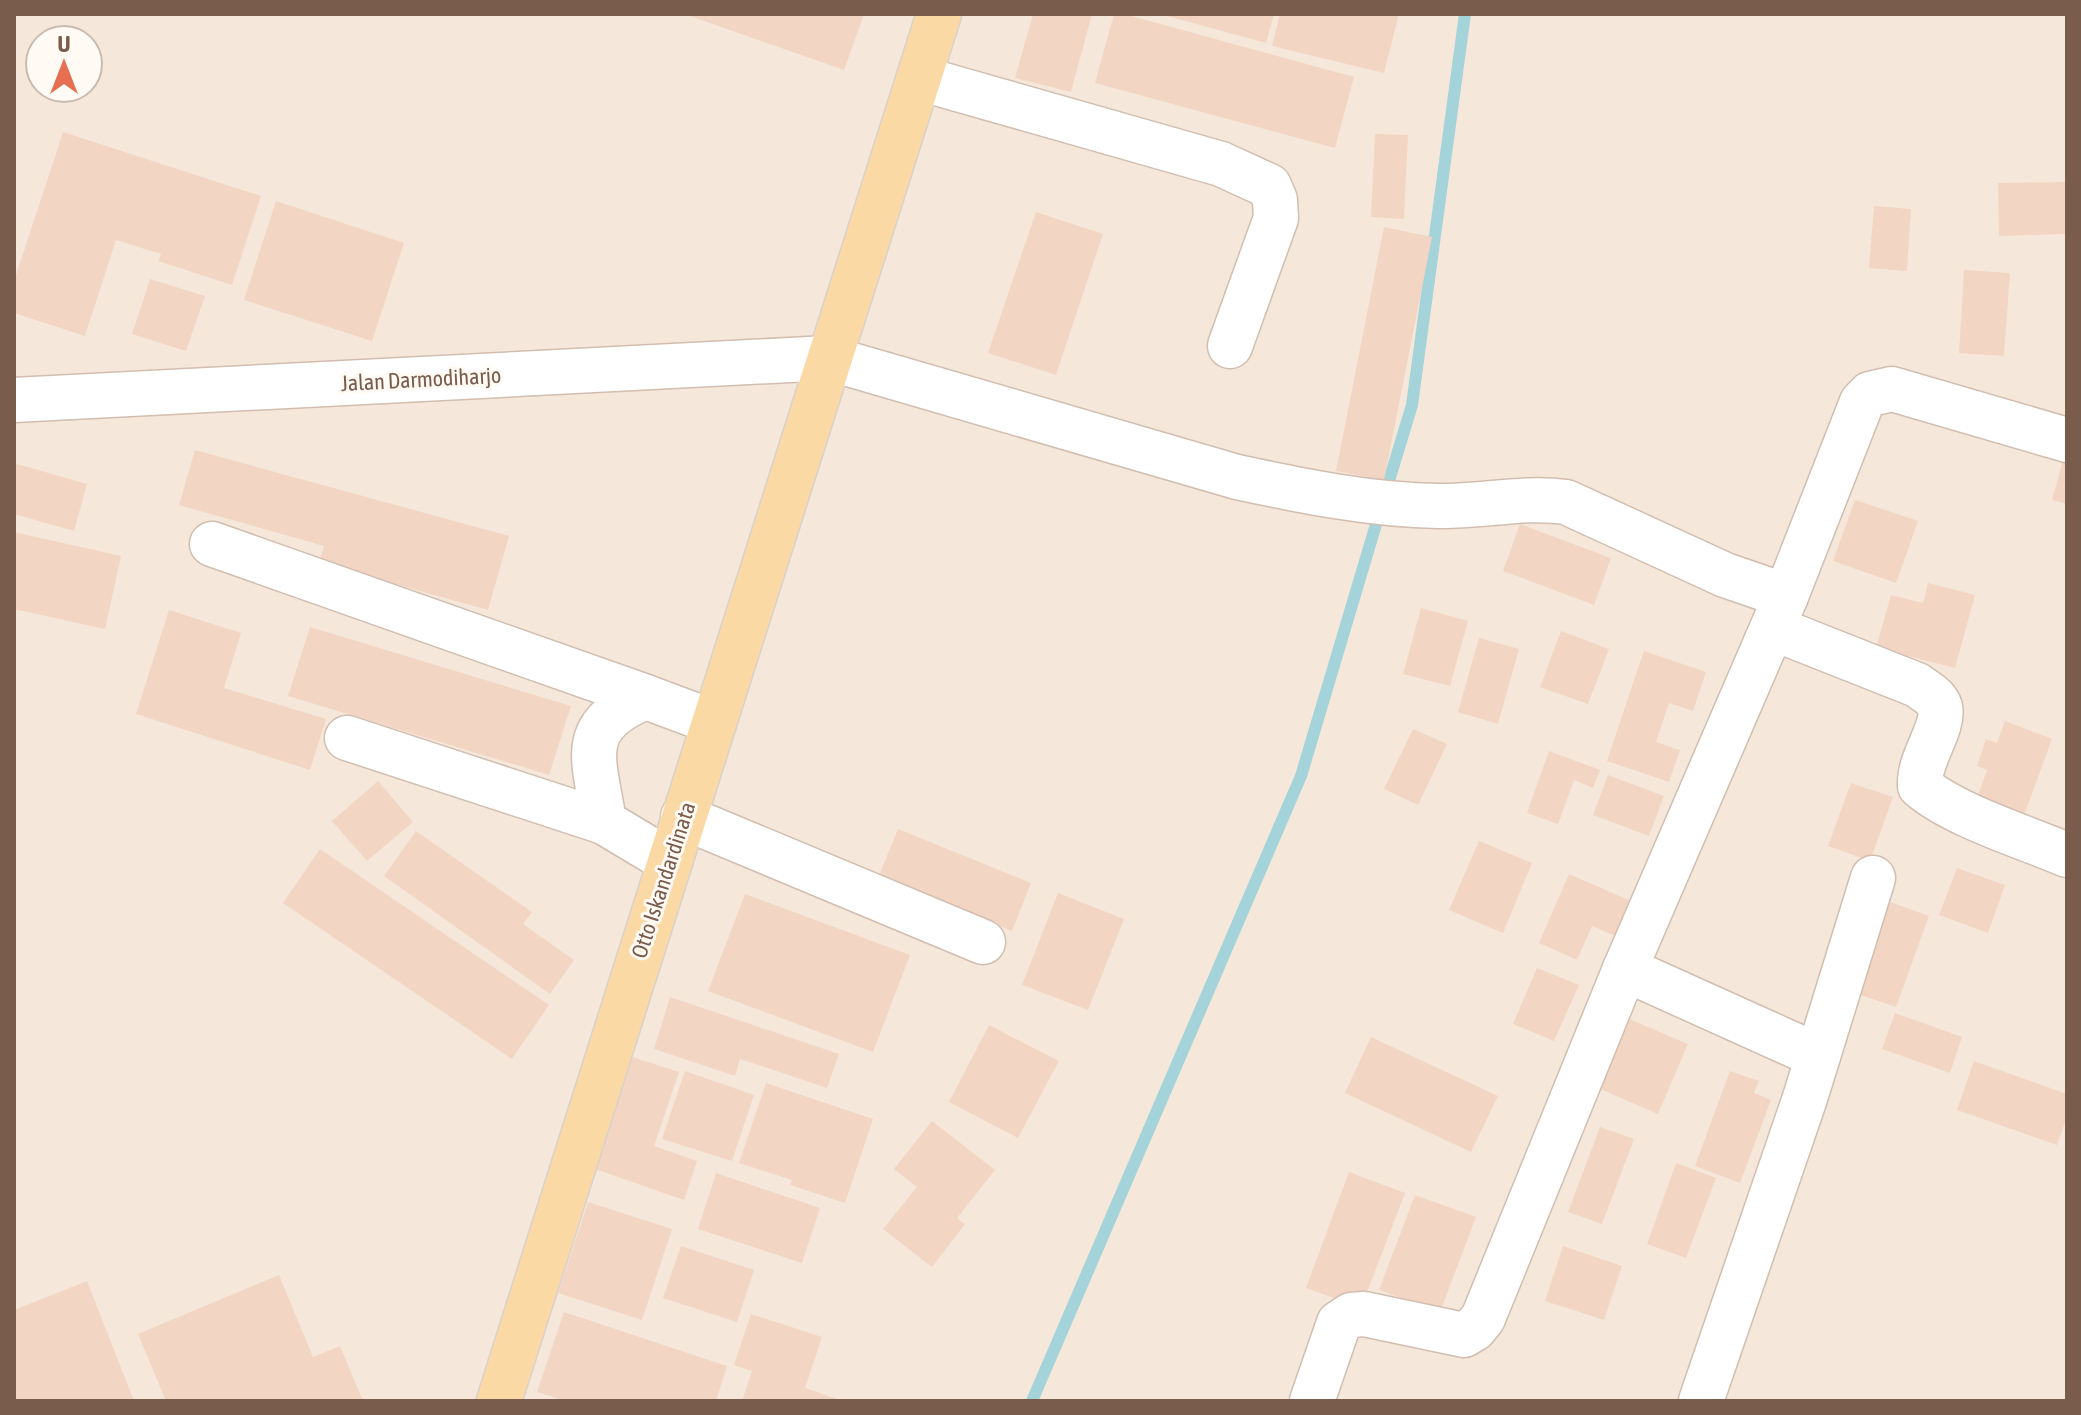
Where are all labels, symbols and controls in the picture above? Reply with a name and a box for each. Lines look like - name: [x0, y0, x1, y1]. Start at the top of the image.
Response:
- north arrow: [24, 24, 104, 104]
- text: U: [58, 31, 70, 57]
- street label: Jalan Darmodiharjo: [340, 362, 502, 396]
- street label: Otto Iskandardinata: [625, 799, 701, 961]

